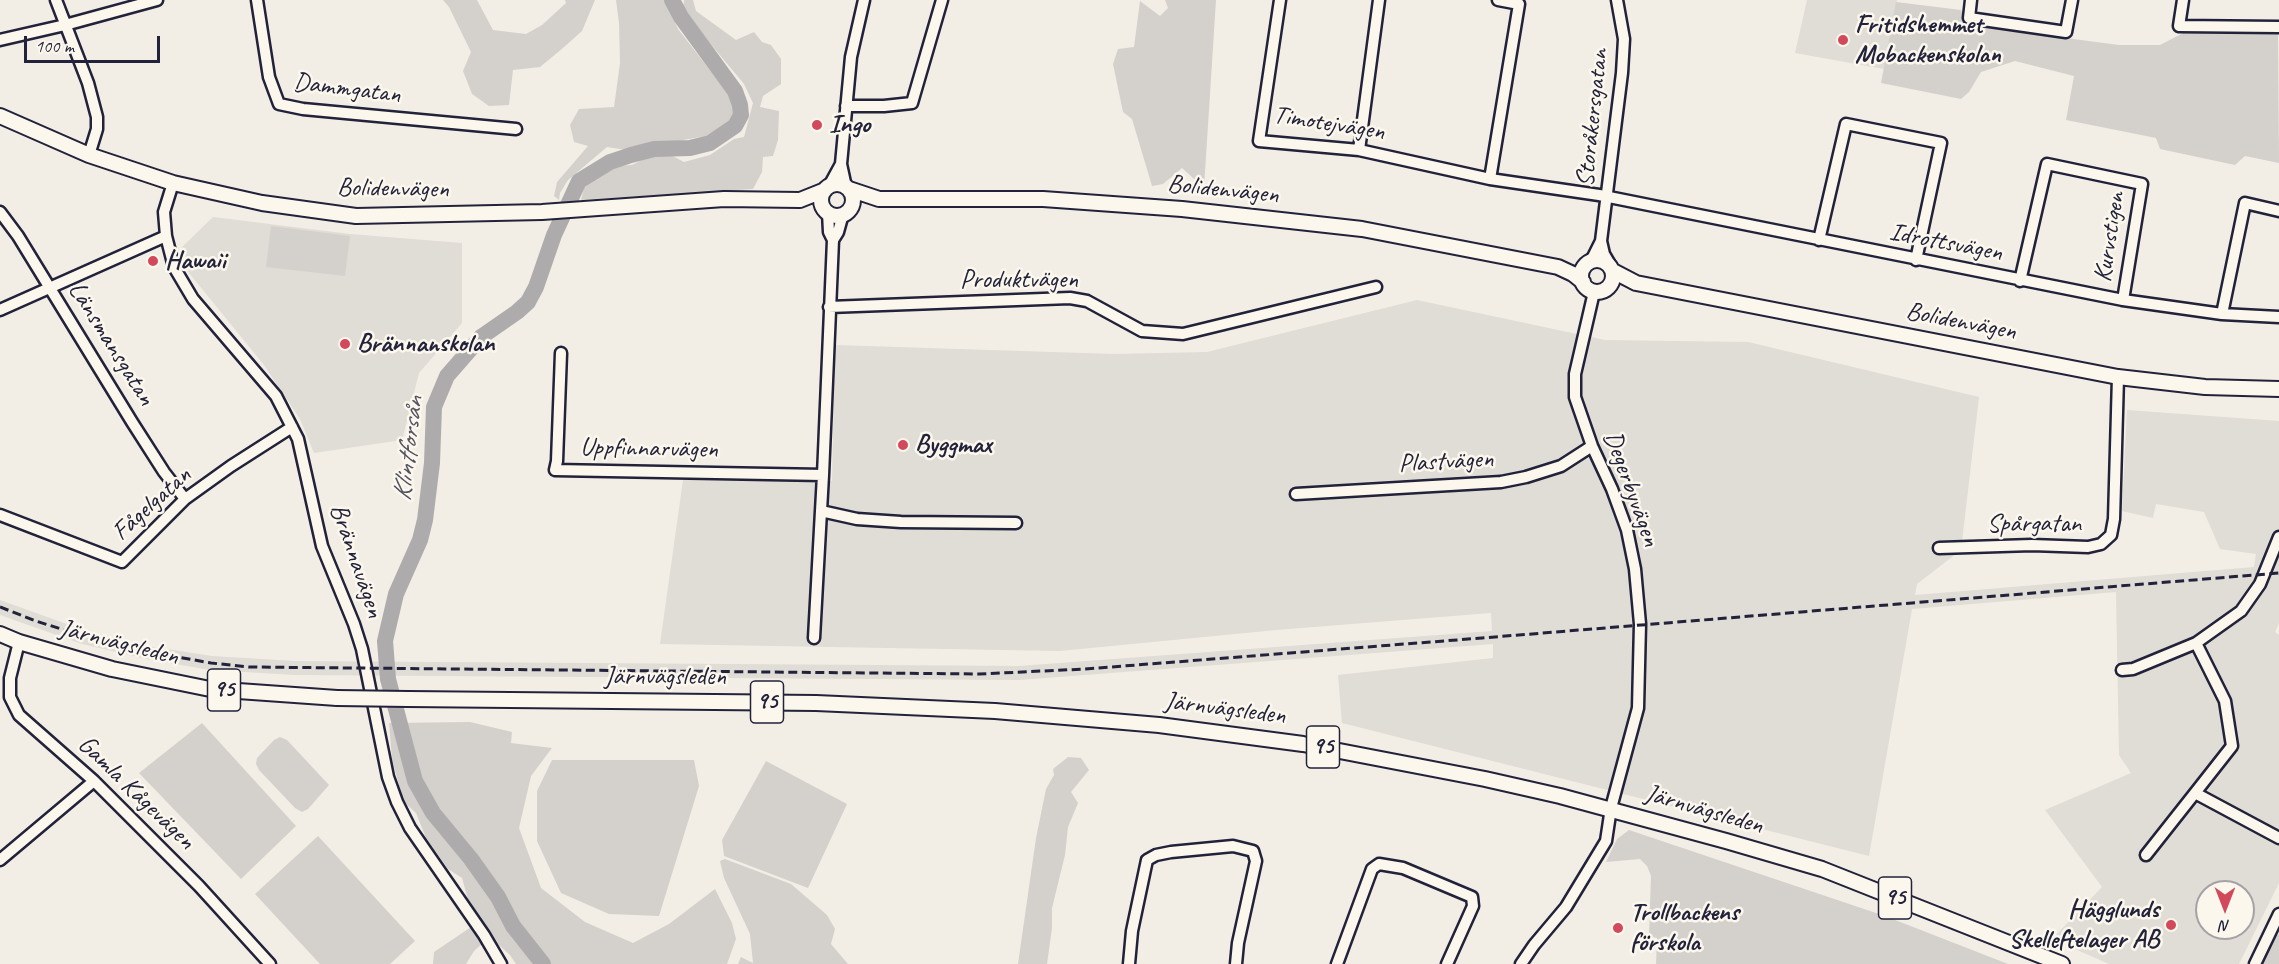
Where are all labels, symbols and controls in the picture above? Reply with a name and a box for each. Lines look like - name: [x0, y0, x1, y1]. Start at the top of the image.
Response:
- place label: Fritidshemmet Mobackenskolan: [1855, 9, 2001, 70]
- scale bar: [27, 24, 164, 62]
- marker: Fritidshemmet Mobackenskolan: [1836, 33, 1850, 47]
- text: 100 m: [35, 35, 74, 57]
- street label: Storåkersgatan: [1570, 47, 1616, 189]
- street label: Dammgatan: [292, 67, 402, 111]
- street label: Timotejvägen: [1271, 100, 1387, 148]
- place label: Ingo: [829, 109, 870, 141]
- marker: Ingo: [810, 118, 824, 132]
- street label: Bolidenvägen: [1166, 169, 1280, 211]
- street label: Bolidenvägen: [337, 172, 449, 206]
- street label: Kurvstigen: [2087, 190, 2133, 284]
- street label: Idrottsvägen: [1887, 217, 2005, 269]
- place label: Hawaii: [165, 245, 226, 277]
- marker: Hawaii: [146, 254, 160, 268]
- street label: Produktvägen: [960, 264, 1078, 296]
- street label: Länsmansgatan: [61, 276, 161, 412]
- street label: Bolidenvägen: [1903, 296, 2019, 348]
- place label: Brännanskolan: [357, 328, 494, 360]
- marker: Brännanskolan: [338, 337, 352, 351]
- water label: Klintforsån: [387, 395, 431, 503]
- street label: Degerbyvägen: [1596, 427, 1666, 551]
- place label: Byggmax: [915, 429, 992, 461]
- street label: Uppfinnarvägen: [580, 432, 718, 466]
- marker: Byggmax: [896, 438, 910, 452]
- street label: Plastvägen: [1398, 444, 1494, 480]
- street label: Fågelgatan: [106, 460, 198, 548]
- street label: Brännavägen: [322, 500, 390, 622]
- street label: Spårgatan: [1987, 508, 2081, 540]
- street label: Järnvägsleden: [56, 613, 182, 673]
- street label: Järnvägsleden: [604, 661, 726, 693]
- road number: 95: [208, 669, 240, 711]
- road number: 95: [750, 681, 783, 723]
- street label: Järnvägsleden: [1163, 686, 1287, 732]
- road number: 95: [1306, 726, 1340, 768]
- street label: Gamla Kågevägen: [71, 729, 201, 857]
- street label: Järnvägsleden: [1641, 778, 1767, 842]
- road number: 95: [1878, 877, 1912, 919]
- north arrow: [2195, 880, 2255, 940]
- place label: Hägglunds Skelleftelager AB: [2009, 894, 2159, 956]
- place label: Trollbackens förskola: [1630, 897, 1739, 958]
- text: N: [2220, 916, 2230, 936]
- marker: Hägglunds Skelleftelager AB: [2164, 918, 2178, 932]
- marker: Trollbackens förskola: [1611, 921, 1625, 935]

